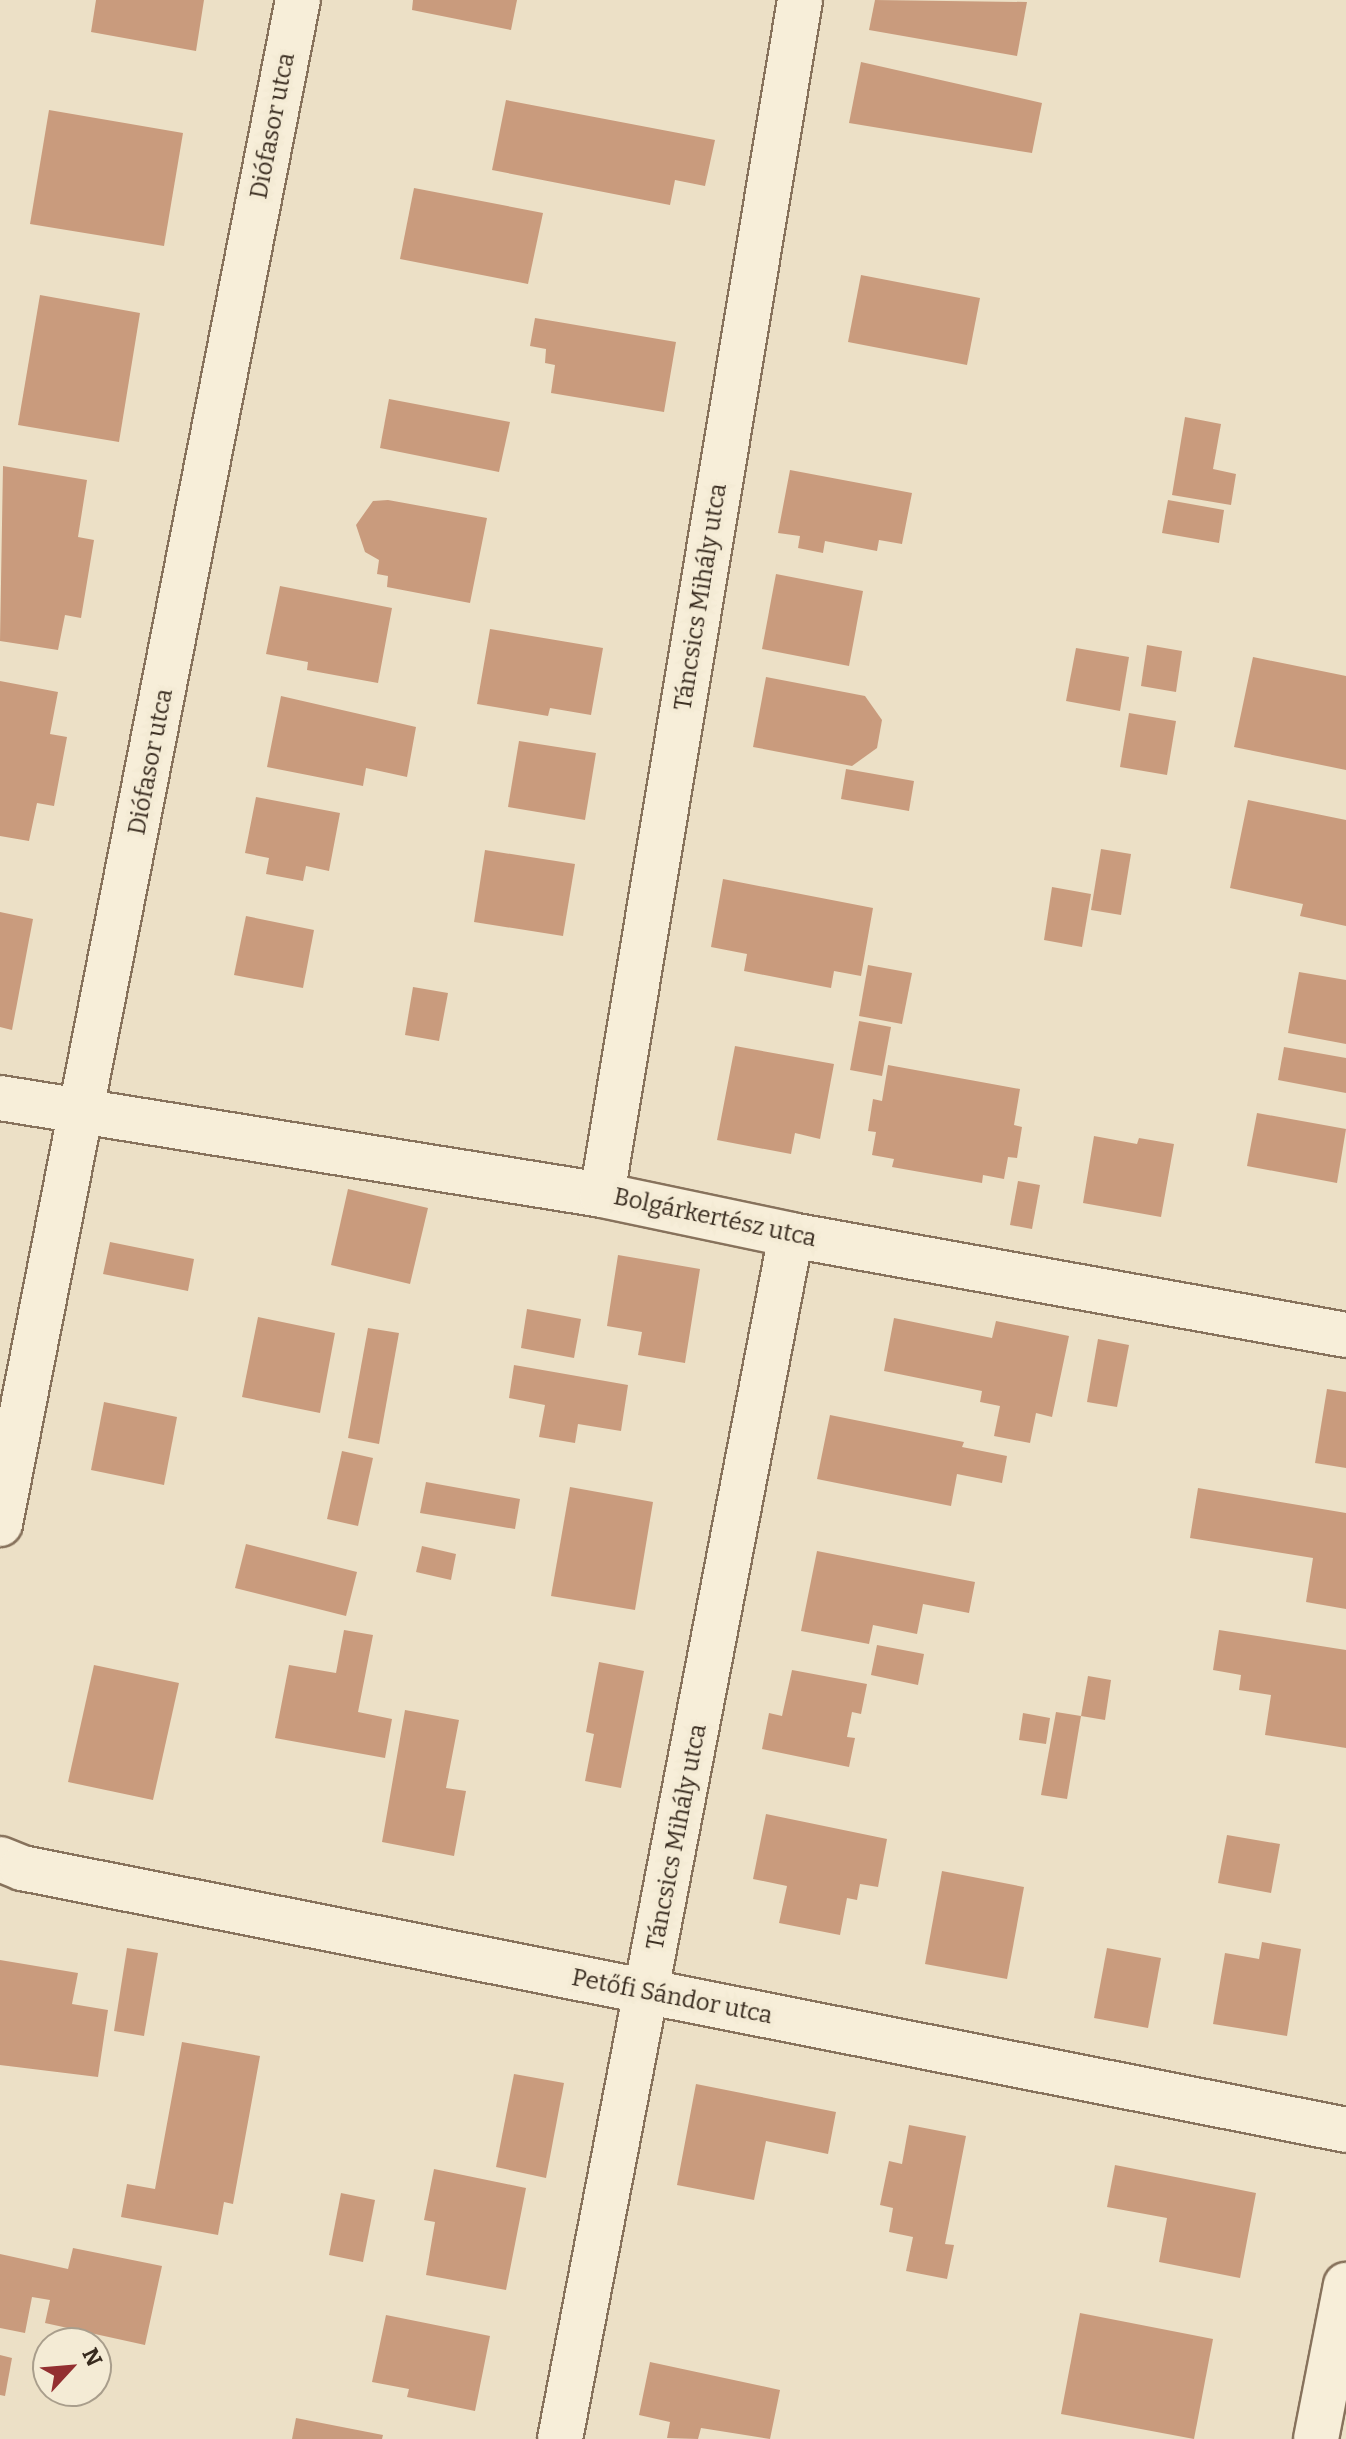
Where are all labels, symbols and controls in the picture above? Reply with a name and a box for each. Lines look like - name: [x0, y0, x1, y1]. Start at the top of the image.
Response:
- street label: Diófasor utca: [245, 51, 301, 201]
- street label: Táncsics Mihály utca: [669, 481, 733, 713]
- street label: Diófasor utca: [123, 687, 179, 837]
- street label: Bolgárkertész utca: [611, 1182, 819, 1254]
- street label: Táncsics Mihály utca: [641, 1722, 713, 1952]
- street label: Petőfi Sándor utca: [569, 1963, 775, 2031]
- north arrow: [32, 2327, 112, 2407]
- text: N: [76, 2344, 108, 2371]

